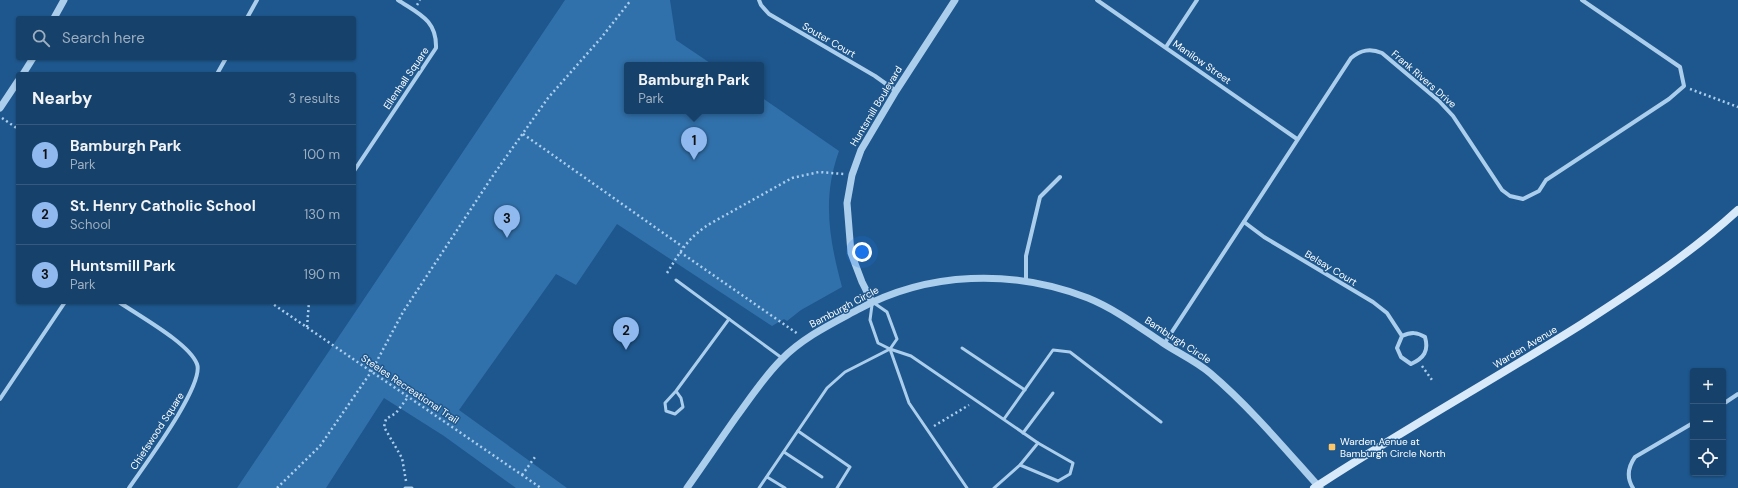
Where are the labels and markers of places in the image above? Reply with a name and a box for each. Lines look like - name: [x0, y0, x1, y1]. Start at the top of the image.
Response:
- pin: 1: [681, 127, 707, 160]
- pin: 3: [494, 205, 520, 238]
- pin: 2: [613, 317, 639, 350]
- place label: Warden Aenue at Bamburgh Circle North: [1340, 435, 1446, 460]
- marker: Warden Aenue at Bamburgh Circle North: [1327, 442, 1337, 452]

